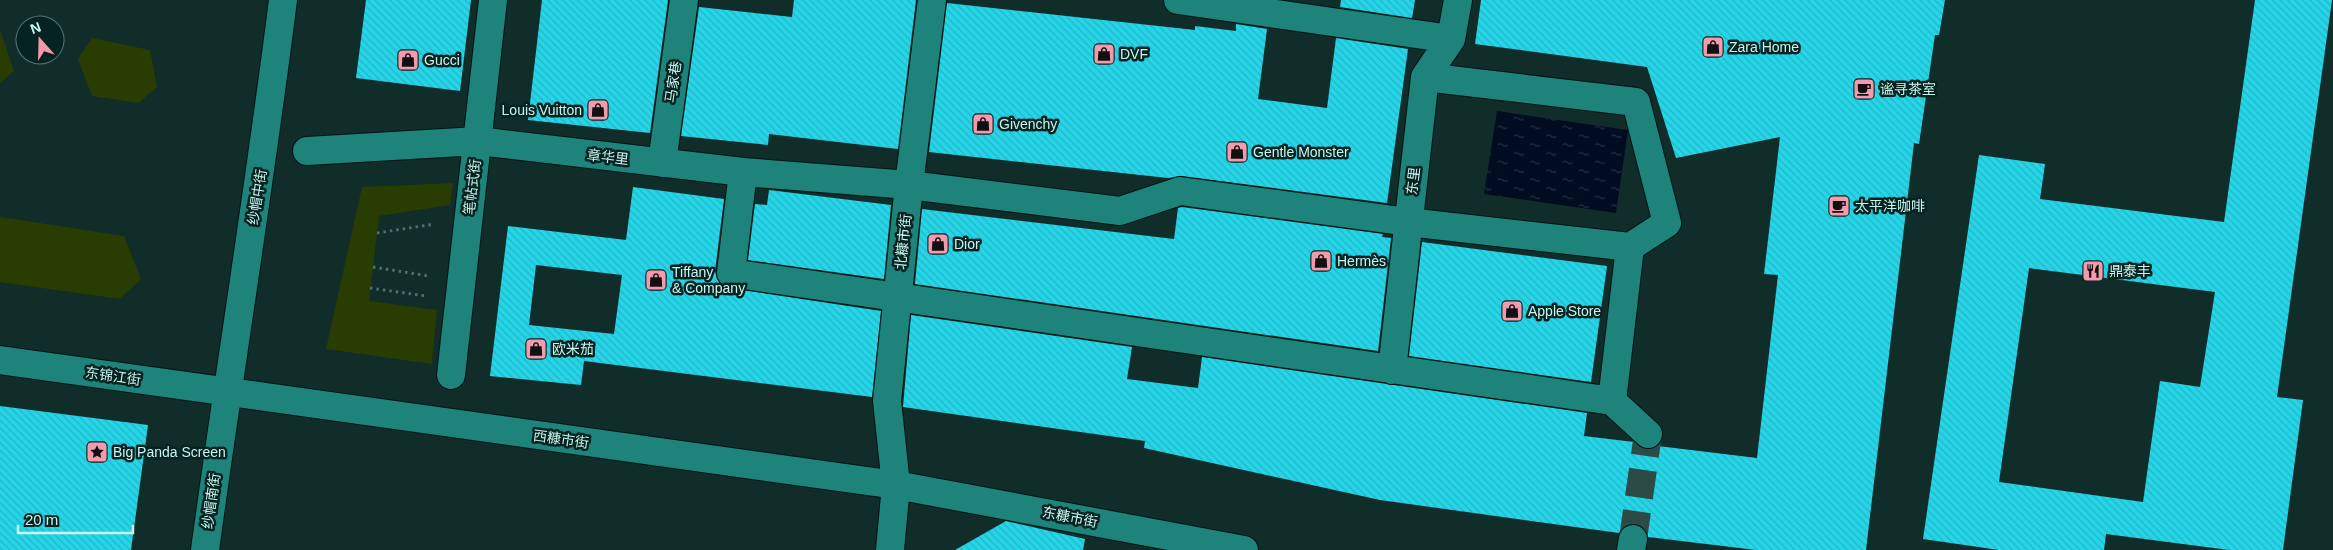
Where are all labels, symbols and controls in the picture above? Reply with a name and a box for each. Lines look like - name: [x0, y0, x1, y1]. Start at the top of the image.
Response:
- north arrow: [15, 15, 65, 65]
- text: N: [28, 19, 43, 37]
- shop icon: Zara Home: [1701, 35, 1725, 59]
- place label: Zara Home: [1729, 39, 1799, 55]
- shop icon: DVF: [1092, 42, 1116, 66]
- place label: DVF: [1120, 46, 1148, 62]
- shop icon: Gucci: [396, 48, 420, 72]
- place label: Gucci: [424, 52, 460, 68]
- street label: 马家巷: [662, 60, 684, 104]
- cafe icon: 谧寻茶室: [1852, 77, 1876, 101]
- place label: 谧寻茶室: [1880, 81, 1936, 97]
- shop icon: Louis Vuitton: [586, 98, 610, 122]
- place label: Louis Vuitton: [502, 102, 582, 118]
- shop icon: Givenchy: [971, 112, 995, 136]
- place label: Givenchy: [999, 116, 1057, 132]
- shop icon: Gentle Monster: [1225, 140, 1249, 164]
- place label: Gentle Monster: [1253, 144, 1349, 160]
- street label: 章华里: [586, 147, 630, 167]
- street label: 笔帖式街: [461, 158, 483, 216]
- street label: 东里: [1403, 166, 1423, 196]
- street label: 纱帽中街: [245, 168, 269, 226]
- cafe icon: 太平洋咖啡: [1827, 194, 1851, 218]
- place label: 太平洋咖啡: [1855, 198, 1925, 214]
- street label: 北糠市街: [892, 213, 914, 271]
- shop icon: Dior: [926, 232, 950, 256]
- place label: Dior: [954, 236, 980, 252]
- shop icon: Hermès: [1309, 249, 1333, 273]
- place label: Hermès: [1337, 253, 1386, 269]
- restaurant icon: 鼎泰丰: [2081, 259, 2105, 283]
- place label: 鼎泰丰: [2109, 263, 2151, 279]
- place label: Tiffany & Company: [672, 264, 745, 296]
- shop icon: Tiffany & Company: [644, 268, 668, 292]
- shop icon: Apple Store: [1500, 299, 1524, 323]
- place label: Apple Store: [1528, 303, 1601, 319]
- shop icon: 欧米茄: [524, 337, 548, 361]
- place label: 欧米茄: [552, 341, 594, 357]
- street label: 东锦江街: [84, 364, 142, 388]
- street label: 西糠市街: [532, 427, 590, 451]
- place icon: Big Panda Screen: [85, 440, 109, 464]
- place label: Big Panda Screen: [113, 444, 226, 460]
- street label: 纱帽南街: [199, 472, 223, 530]
- scale bar: [18, 502, 132, 534]
- street label: 东糠市街: [1041, 504, 1099, 530]
- text: 20 m: [25, 511, 58, 528]

